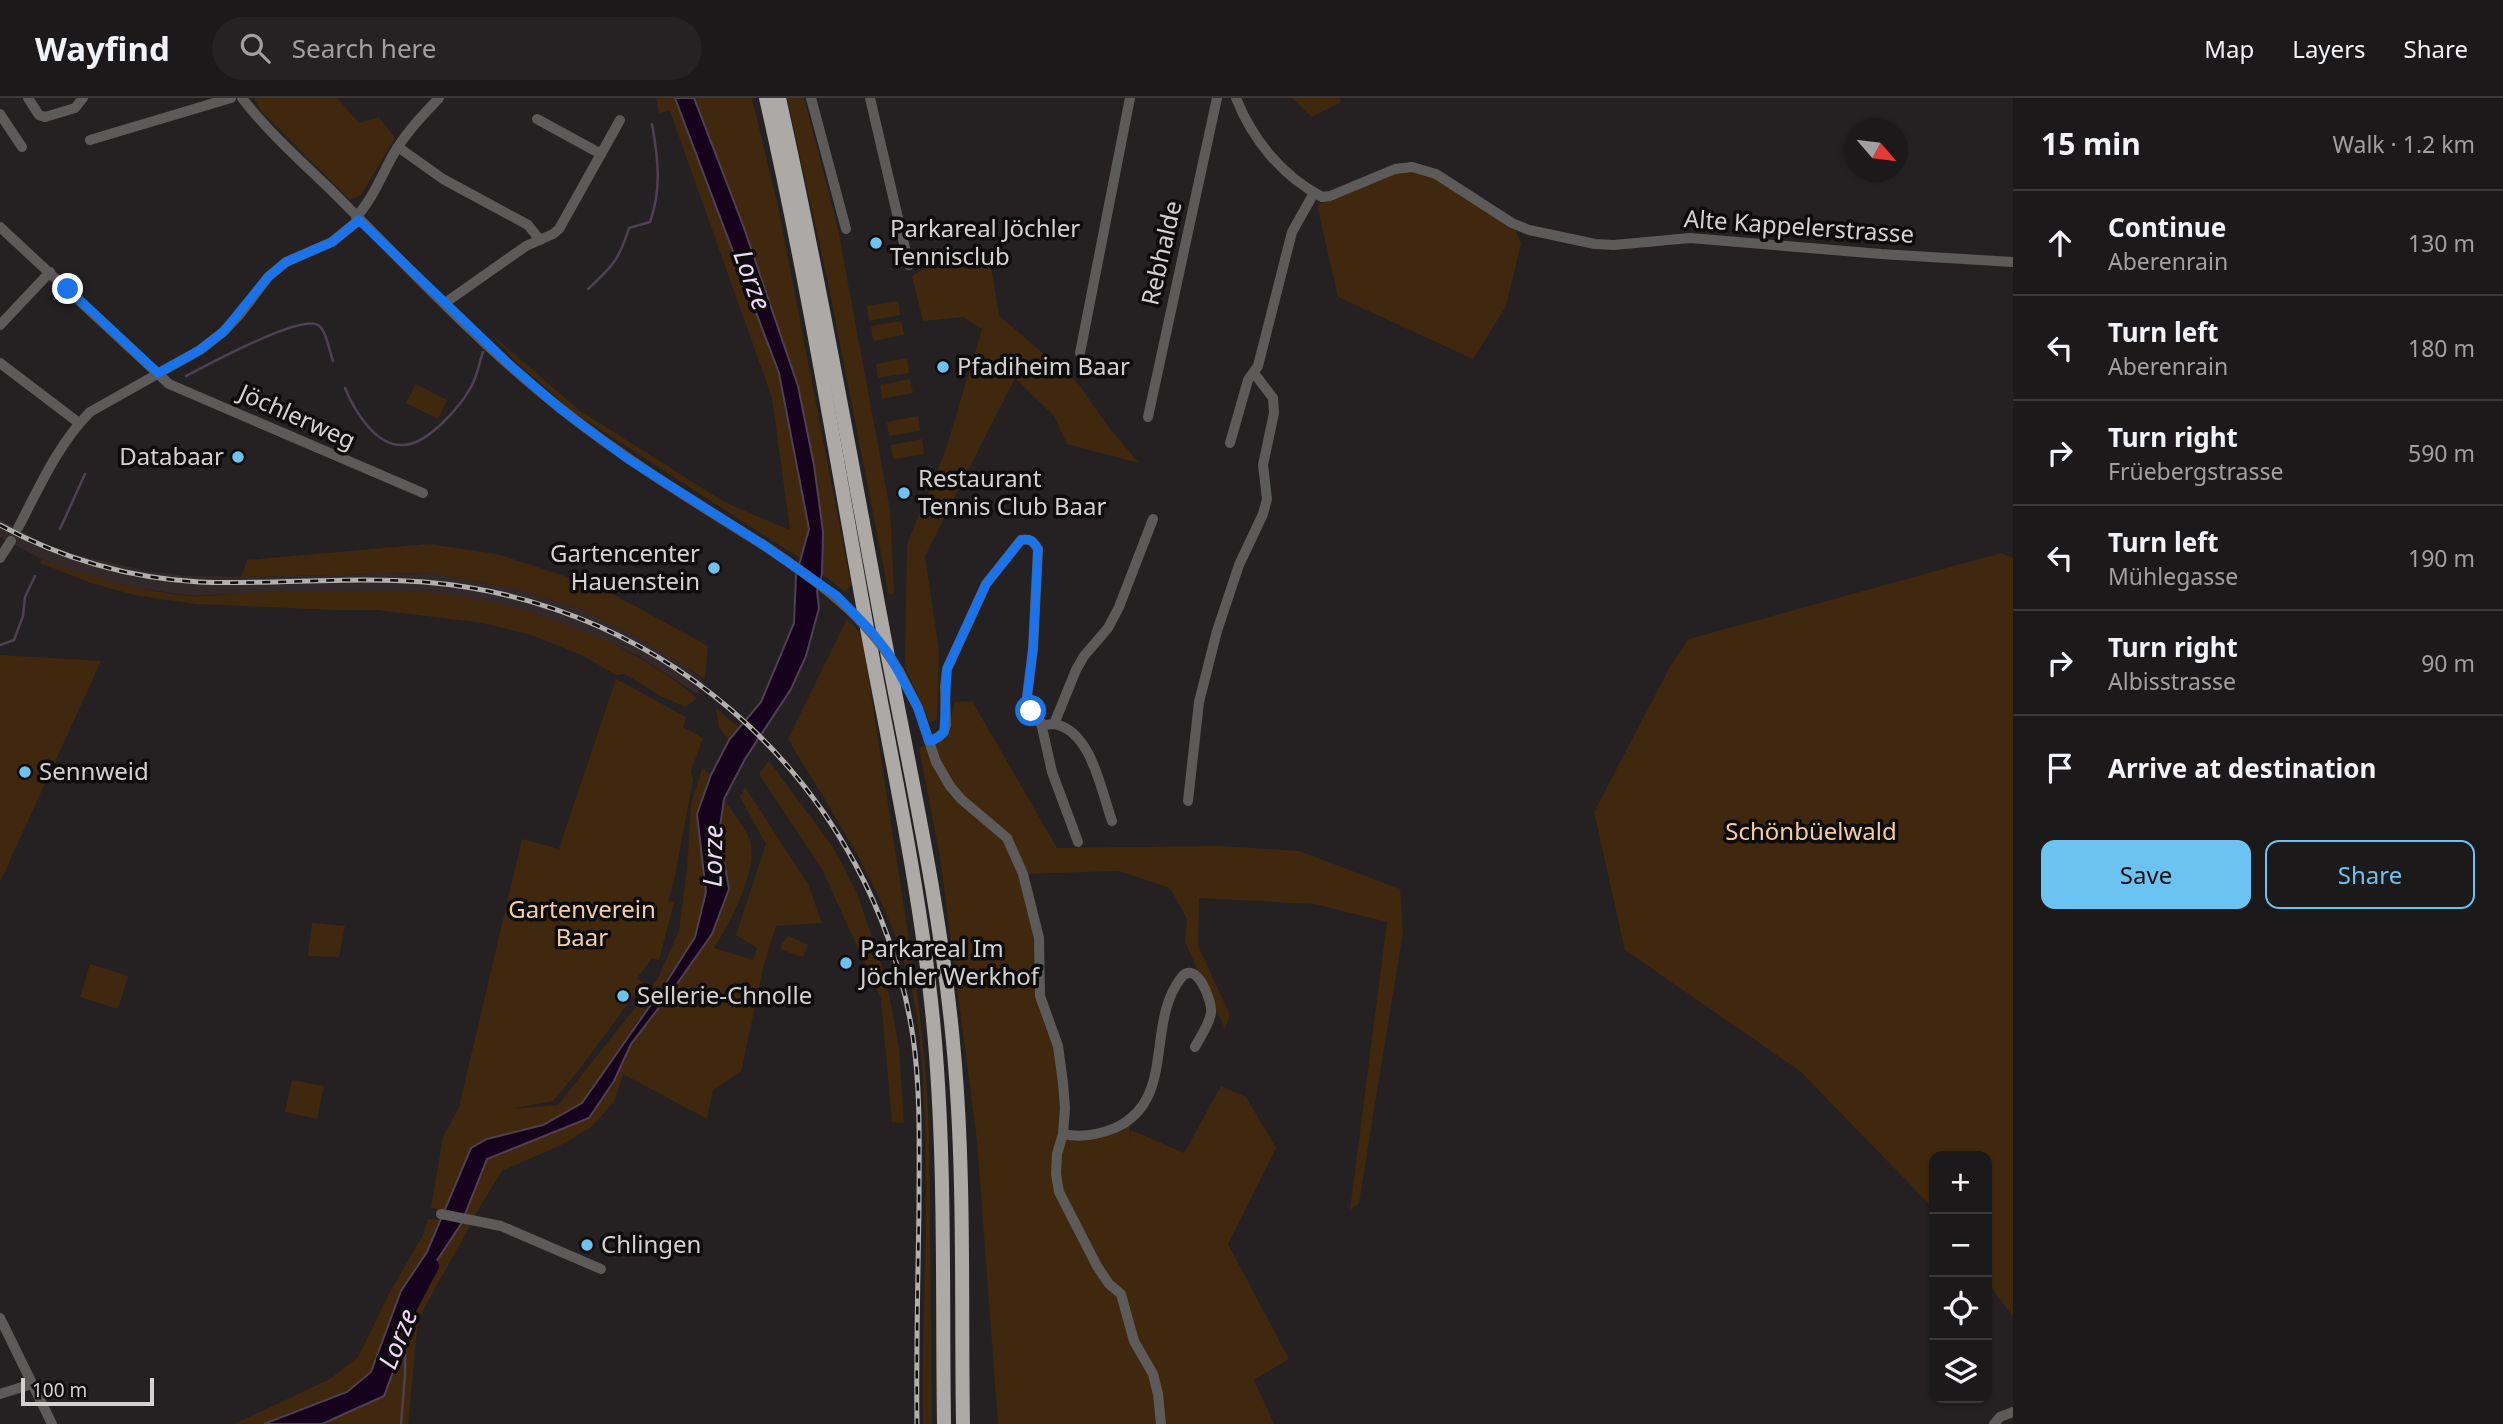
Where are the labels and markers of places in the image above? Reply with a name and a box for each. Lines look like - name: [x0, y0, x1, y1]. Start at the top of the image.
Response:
- place label: Parkareal Jöchler Tennisclub: [890, 211, 1080, 272]
- marker: Parkareal Jöchler Tennisclub: [868, 235, 884, 251]
- place label: Pfadiheim Baar: [957, 349, 1130, 382]
- marker: Pfadiheim Baar: [935, 359, 951, 375]
- place label: Databaar: [119, 439, 224, 472]
- marker: Databaar: [230, 449, 246, 465]
- place label: Restaurant Tennis Club Baar: [918, 461, 1107, 522]
- marker: Restaurant Tennis Club Baar: [896, 485, 912, 501]
- place label: Gartencenter Hauenstein: [550, 536, 700, 597]
- marker: Gartencenter Hauenstein: [706, 560, 722, 576]
- place label: Sennweid: [39, 754, 149, 787]
- marker: Sennweid: [17, 764, 33, 780]
- place label: Parkareal Im Jöchler Werkhof: [858, 931, 1041, 992]
- marker: Parkareal Im Jöchler Werkhof: [838, 955, 854, 971]
- place label: Sellerie-Chnolle: [637, 978, 812, 1011]
- marker: Sellerie-Chnolle: [615, 988, 631, 1004]
- place label: Chlingen: [601, 1227, 701, 1260]
- marker: Chlingen: [579, 1237, 595, 1253]

